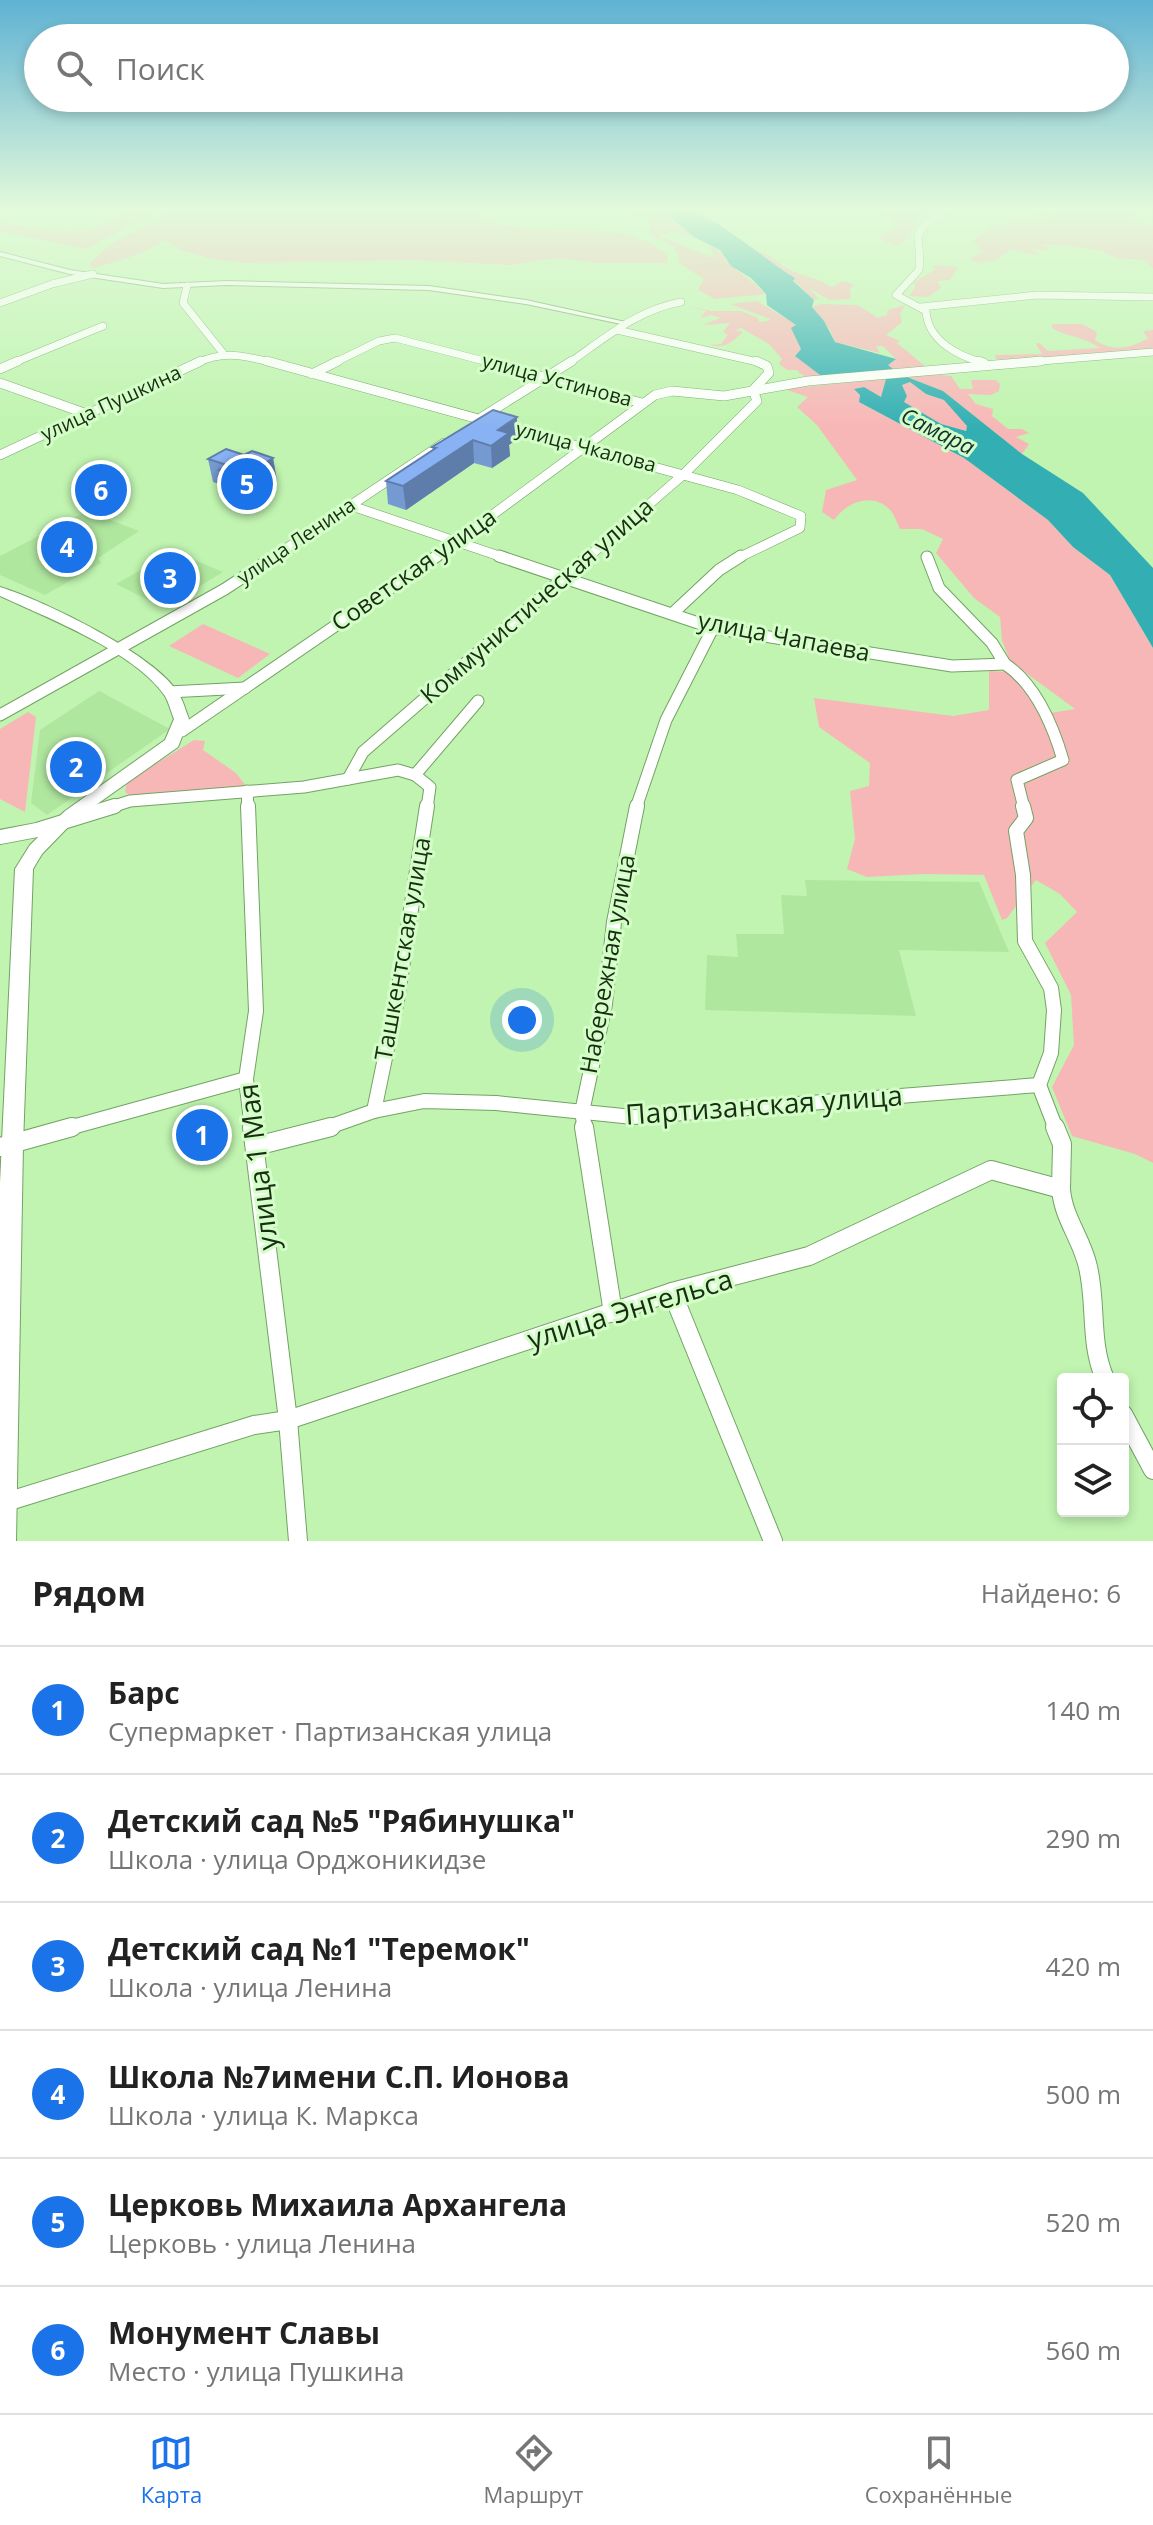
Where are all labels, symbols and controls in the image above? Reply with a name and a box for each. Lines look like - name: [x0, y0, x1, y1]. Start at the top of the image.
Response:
- search box: [24, 24, 1129, 112]
- icon: search: [52, 46, 96, 90]
- text: Поиск: [116, 48, 205, 89]
- street label: улица Устинова: [479, 347, 635, 413]
- street label: улица Пушкина: [36, 358, 185, 447]
- water label: Самара: [897, 399, 980, 461]
- street label: улица Чкалова: [513, 415, 659, 478]
- pin: 5: [221, 454, 273, 514]
- pin: 6: [75, 460, 127, 520]
- street label: Коммунистическая улица: [412, 489, 660, 710]
- street label: улица Ленина: [231, 491, 360, 590]
- street label: Советская улица: [324, 500, 502, 638]
- pin: 4: [41, 517, 93, 577]
- pin: 3: [144, 548, 196, 608]
- street label: улица Чапаева: [696, 603, 873, 668]
- pin: 2: [50, 737, 102, 797]
- street label: Ташкентская улица: [366, 834, 437, 1063]
- street label: Набережная улица: [571, 852, 642, 1076]
- your location: [502, 1000, 542, 1040]
- street label: Партизанская улица: [624, 1075, 904, 1133]
- street label: улица 1 Мая: [228, 1082, 286, 1253]
- pin: 1: [176, 1105, 228, 1165]
- street label: улица Энгельса: [522, 1259, 737, 1357]
- map controls: [1057, 1373, 1129, 1517]
- button: locate: [1057, 1373, 1129, 1445]
- button: layers: [1057, 1445, 1129, 1517]
- text: Рядом: [32, 1570, 146, 1616]
- text: Найдено: 6: [981, 1575, 1121, 1611]
- text: Барс: [108, 1672, 180, 1713]
- text: 1: [51, 1692, 65, 1728]
- text: 140 m: [1046, 1692, 1121, 1728]
- text: Супермаркет · Партизанская улица: [108, 1713, 552, 1749]
- text: Детский сад №5 "Рябинушка": [108, 1800, 575, 1841]
- text: 2: [51, 1820, 65, 1856]
- text: 290 m: [1046, 1820, 1121, 1856]
- text: Школа · улица Орджоникидзе: [108, 1841, 486, 1877]
- text: Детский сад №1 "Теремок": [108, 1928, 530, 1969]
- text: 3: [51, 1948, 65, 1984]
- text: 420 m: [1046, 1948, 1121, 1984]
- text: Школа · улица Ленина: [108, 1969, 392, 2005]
- text: Школа №7имени С.П. Ионова: [108, 2056, 570, 2097]
- text: 4: [51, 2076, 65, 2112]
- text: 500 m: [1046, 2076, 1121, 2112]
- text: Школа · улица К. Маркса: [108, 2097, 419, 2133]
- text: Церковь Михаила Архангела: [108, 2184, 567, 2225]
- text: 5: [51, 2204, 65, 2240]
- text: 520 m: [1046, 2204, 1121, 2240]
- text: Церковь · улица Ленина: [108, 2225, 416, 2261]
- text: Монумент Славы: [108, 2312, 380, 2353]
- text: 6: [51, 2332, 65, 2368]
- text: 560 m: [1046, 2332, 1121, 2368]
- text: Место · улица Пушкина: [108, 2353, 405, 2389]
- tab: Карта: [141, 2431, 202, 2509]
- tab: Маршрут: [484, 2431, 583, 2509]
- tab: Сохранённые: [865, 2431, 1012, 2509]

